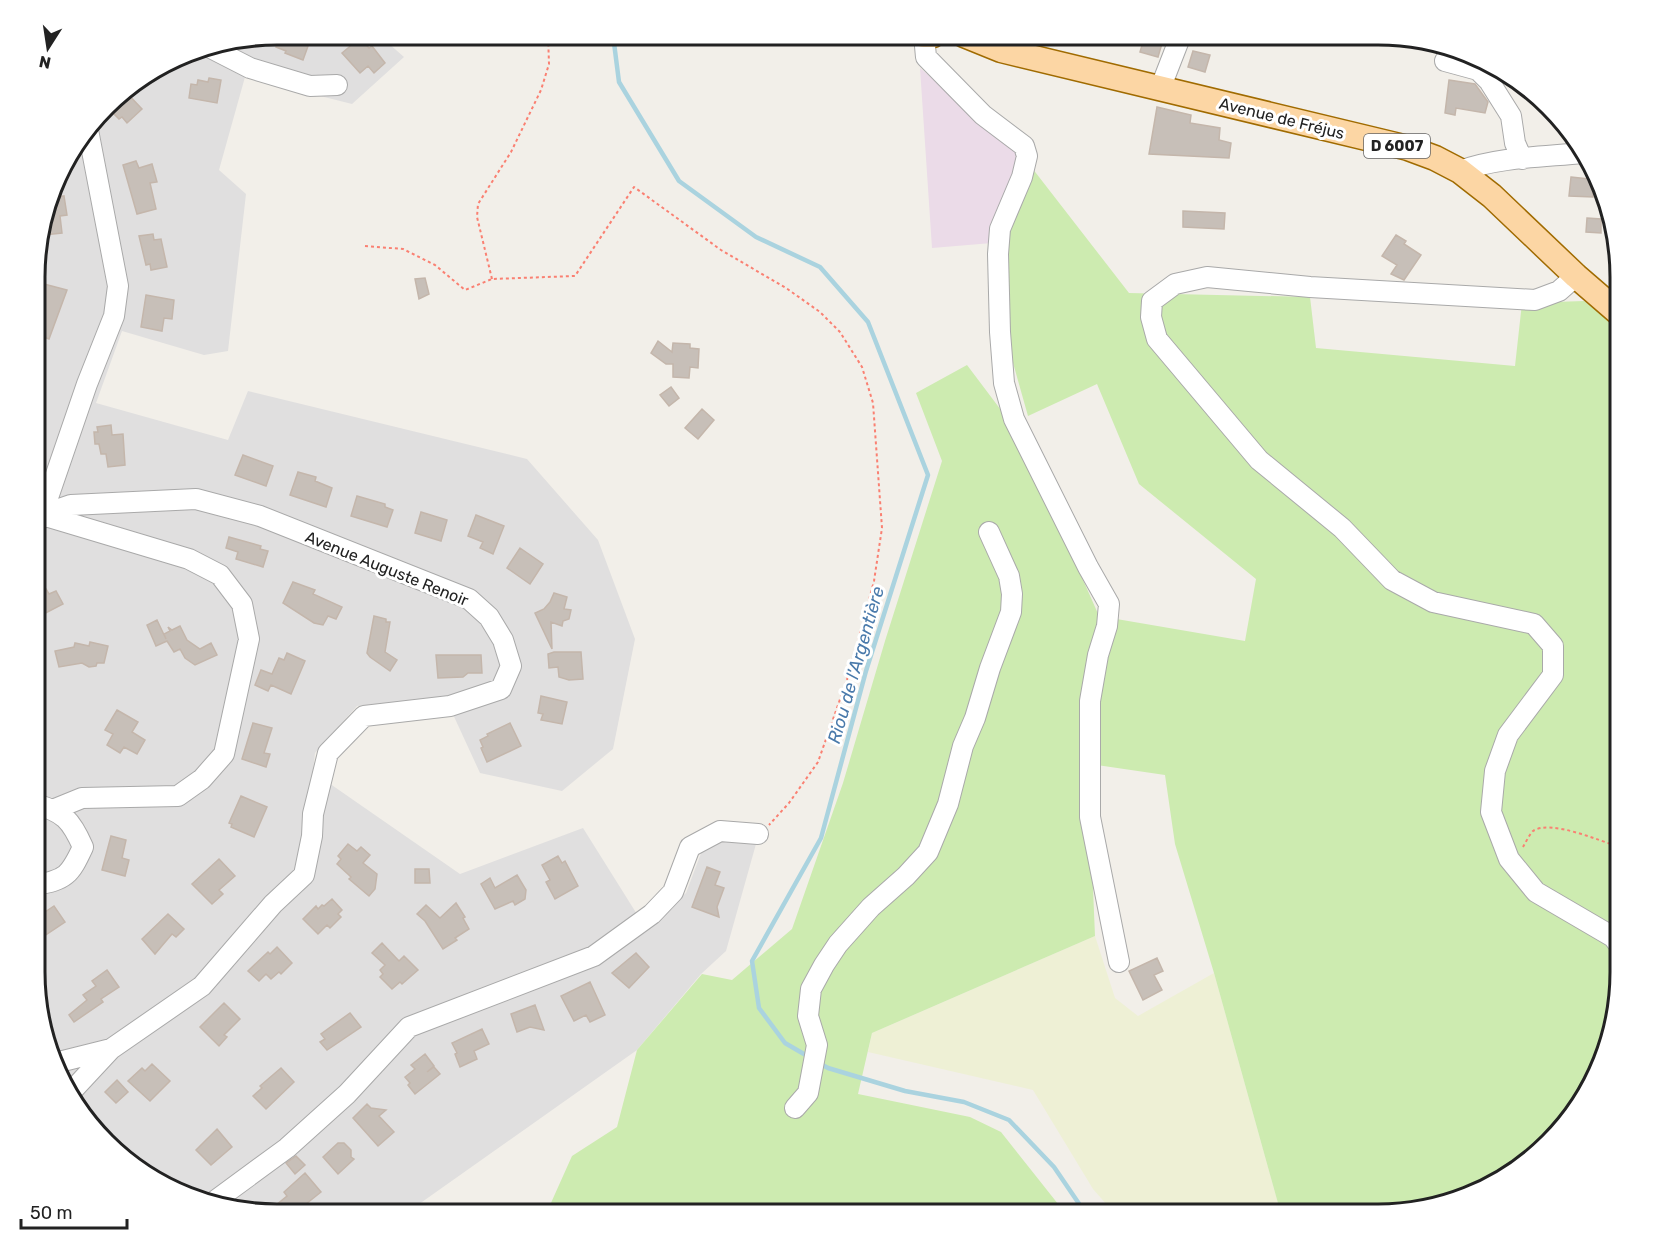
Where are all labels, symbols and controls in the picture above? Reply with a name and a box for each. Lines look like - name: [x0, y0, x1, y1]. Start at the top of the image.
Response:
- north arrow: [18, 18, 78, 78]
- text: N: [37, 52, 53, 73]
- street label: Avenue de Fréjus: [1217, 94, 1346, 143]
- road number: D 6007: [1364, 134, 1430, 158]
- street label: Avenue Auguste Renoir: [302, 527, 471, 610]
- water label: Riou de l'Argentière: [823, 584, 889, 746]
- scale bar: [21, 1192, 128, 1230]
- text: 50 m: [30, 1202, 73, 1224]

